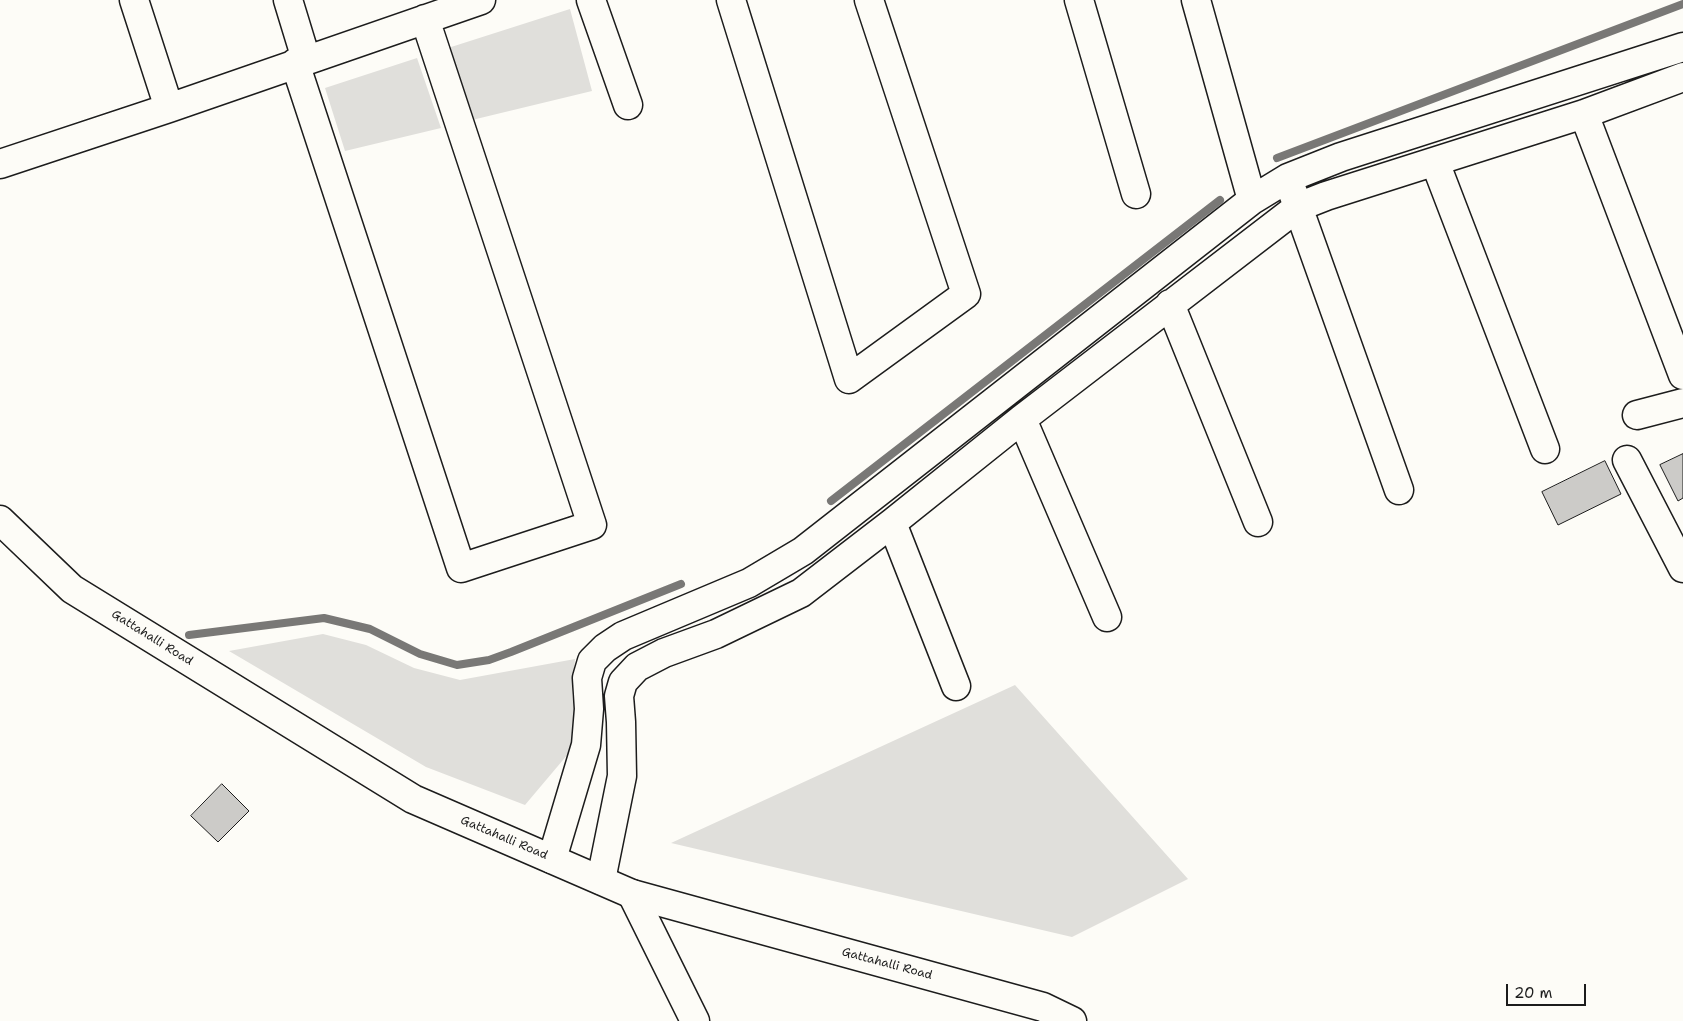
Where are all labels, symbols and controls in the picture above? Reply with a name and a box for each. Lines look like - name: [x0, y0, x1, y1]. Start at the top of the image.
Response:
- street label: Gattahalli Road: [109, 607, 195, 669]
- street label: Gattahalli Road: [458, 813, 550, 863]
- street label: Gattahalli Road: [840, 945, 934, 983]
- scale bar: [1508, 974, 1588, 1006]
- text: 20 m: [1514, 983, 1553, 1003]

